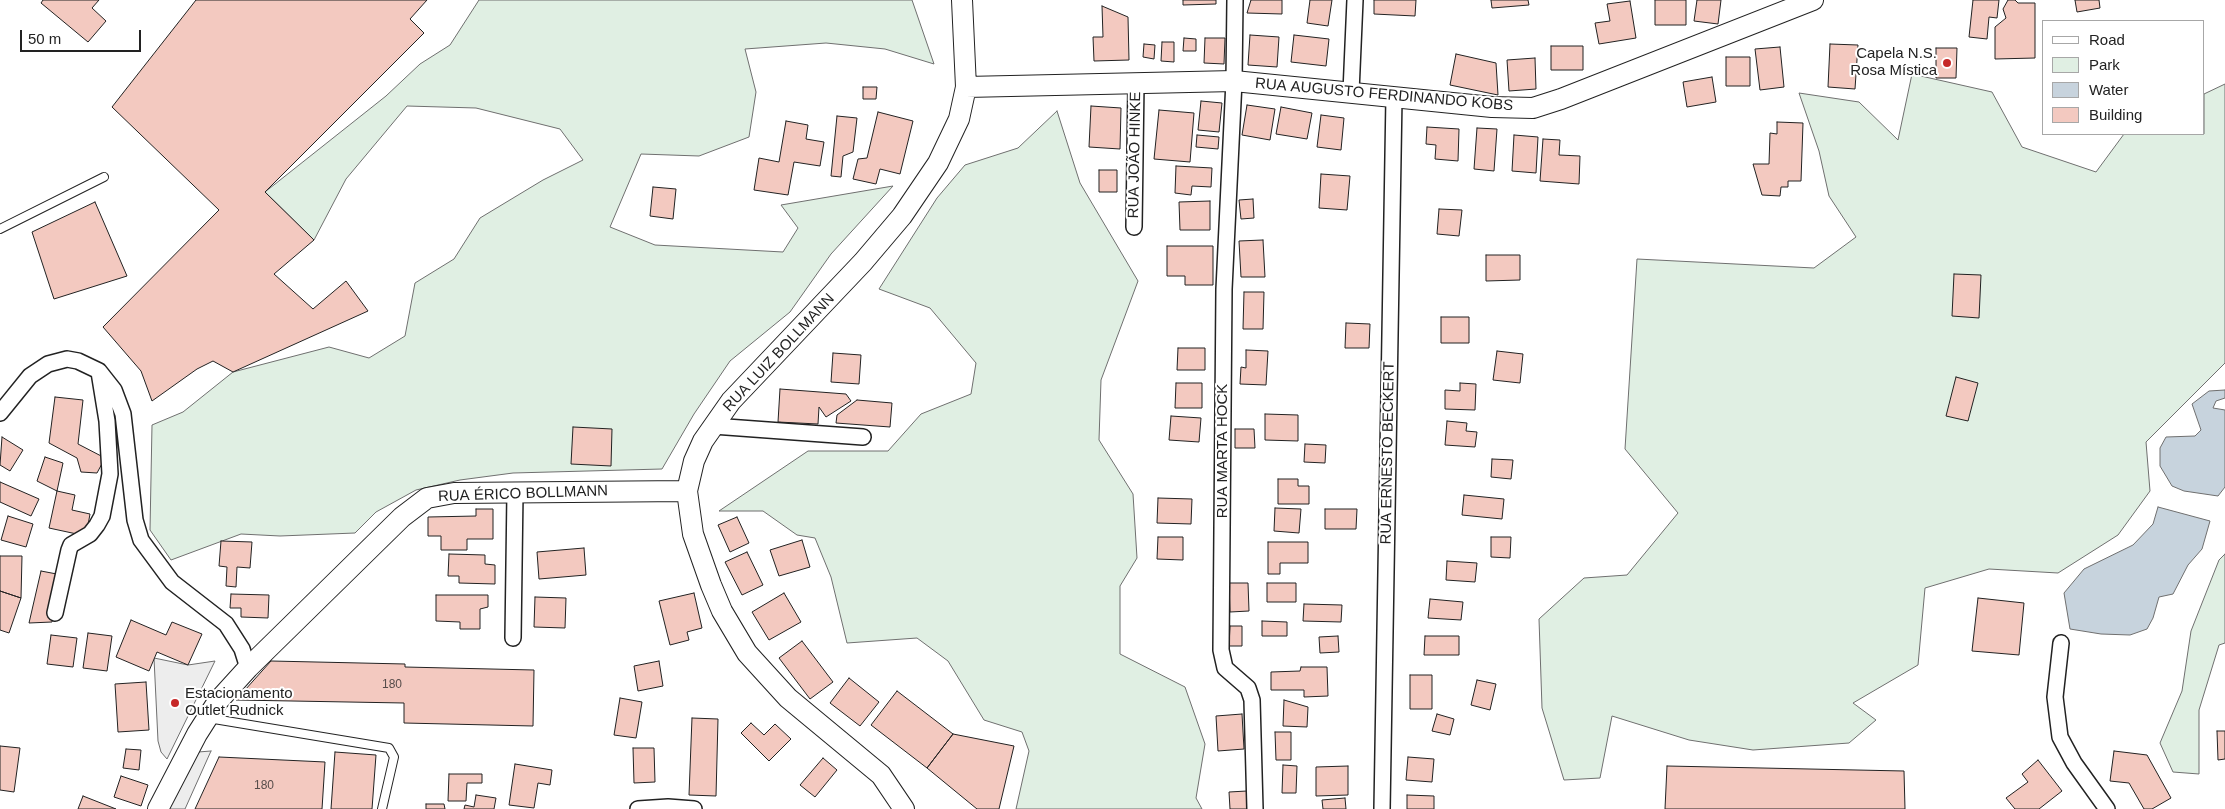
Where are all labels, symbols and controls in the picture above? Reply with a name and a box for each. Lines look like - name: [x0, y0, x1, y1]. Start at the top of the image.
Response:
- scale bar: [22, 20, 144, 52]
- legend: [2042, 20, 2205, 135]
- text: 50 m: [28, 30, 61, 47]
- text: Road: [2089, 31, 2125, 48]
- place label: Capela N.S. Rosa Mística: [1850, 45, 1937, 80]
- text: Park: [2089, 56, 2120, 73]
- marker: Capela N.S. Rosa Mística: [1941, 57, 1953, 69]
- street label: RUA AUGUSTO FERDINANDO KOBS: [1254, 75, 1514, 115]
- text: Water: [2089, 81, 2128, 98]
- street label: RUA JOÃO HINKE: [1125, 92, 1145, 218]
- text: Building: [2089, 106, 2142, 123]
- street label: RUA LUIZ BOLLMANN: [720, 290, 838, 416]
- street label: RUA ERNESTO BECKERT: [1377, 361, 1399, 545]
- street label: RUA MARTA HOCK: [1214, 384, 1232, 518]
- street label: RUA ÉRICO BOLLMANN: [438, 482, 608, 506]
- house number: 180: [382, 678, 402, 692]
- place label: Estacionamento Outlet Rudnick: [185, 685, 293, 720]
- marker: Estacionamento Outlet Rudnick: [169, 697, 181, 709]
- house number: 180: [254, 779, 274, 793]

